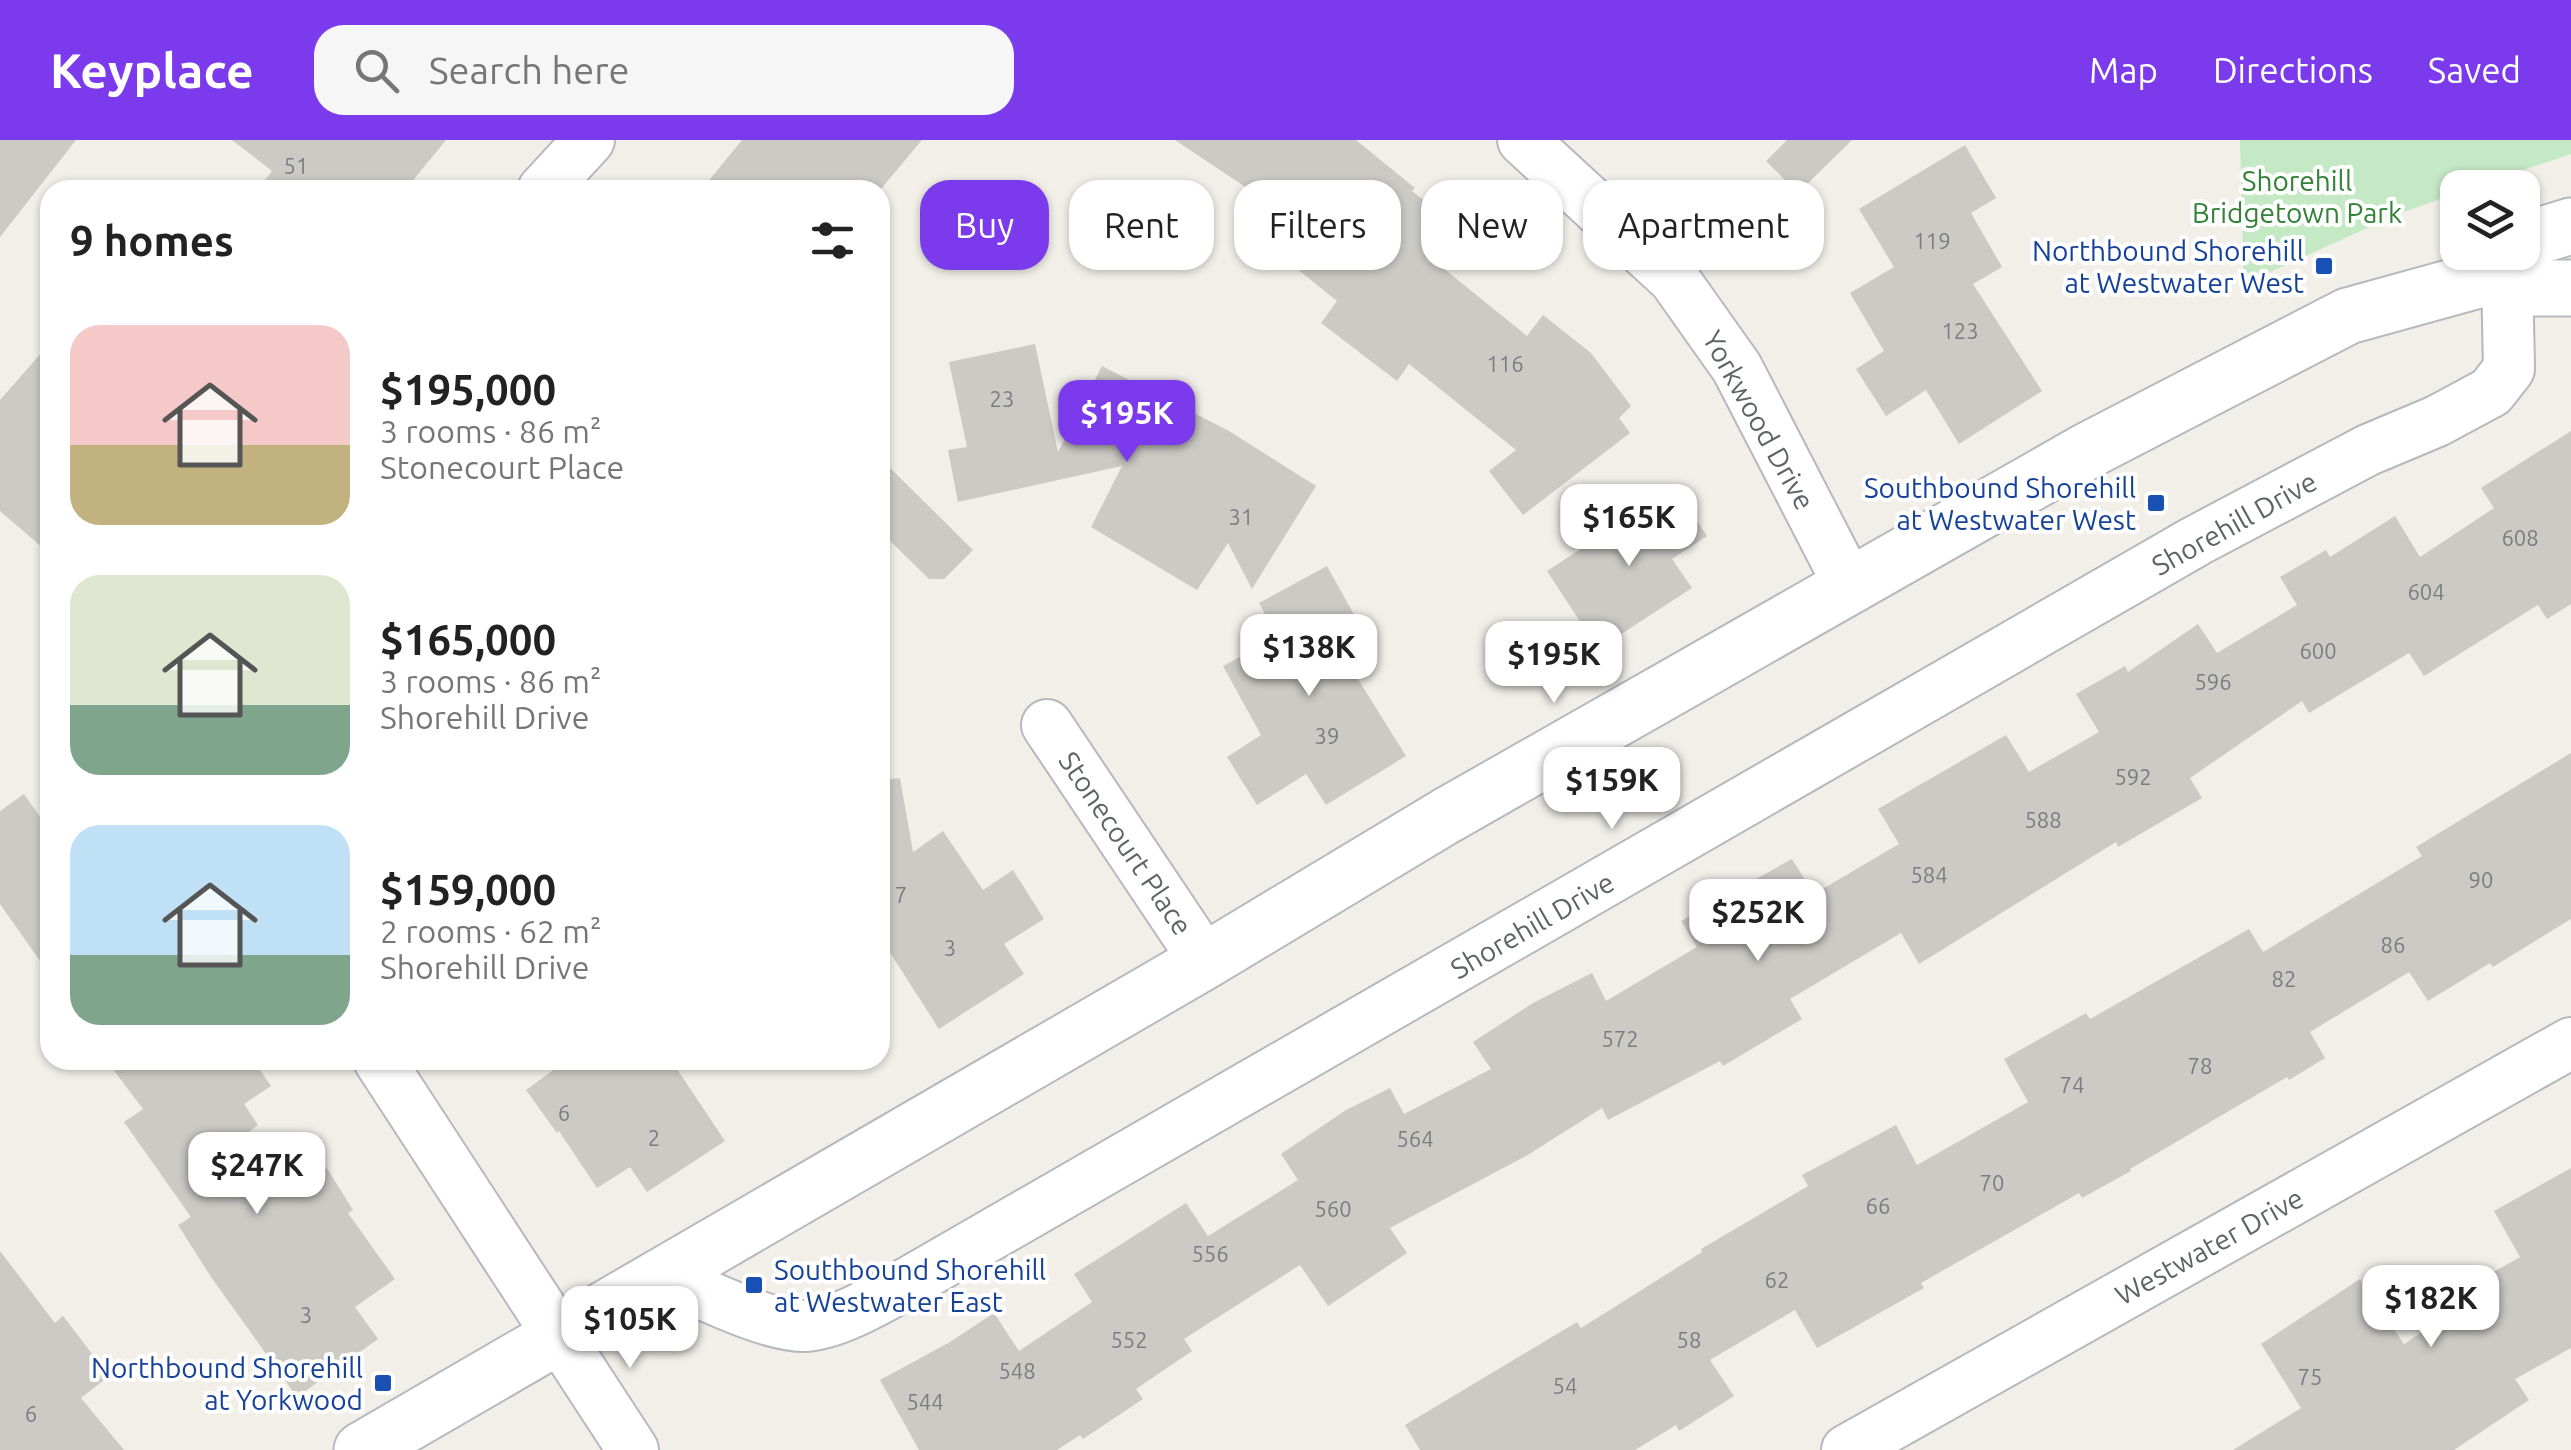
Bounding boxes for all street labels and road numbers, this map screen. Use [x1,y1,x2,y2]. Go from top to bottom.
street label: Yorkwood Drive [1697,325,1821,515]
street label: Shorehill Drive [2146,465,2322,581]
street label: Stonecourt Place [1053,746,1199,940]
street label: Shorehill Drive [1445,866,1619,984]
street label: Westwater Drive [2110,1182,2308,1310]

